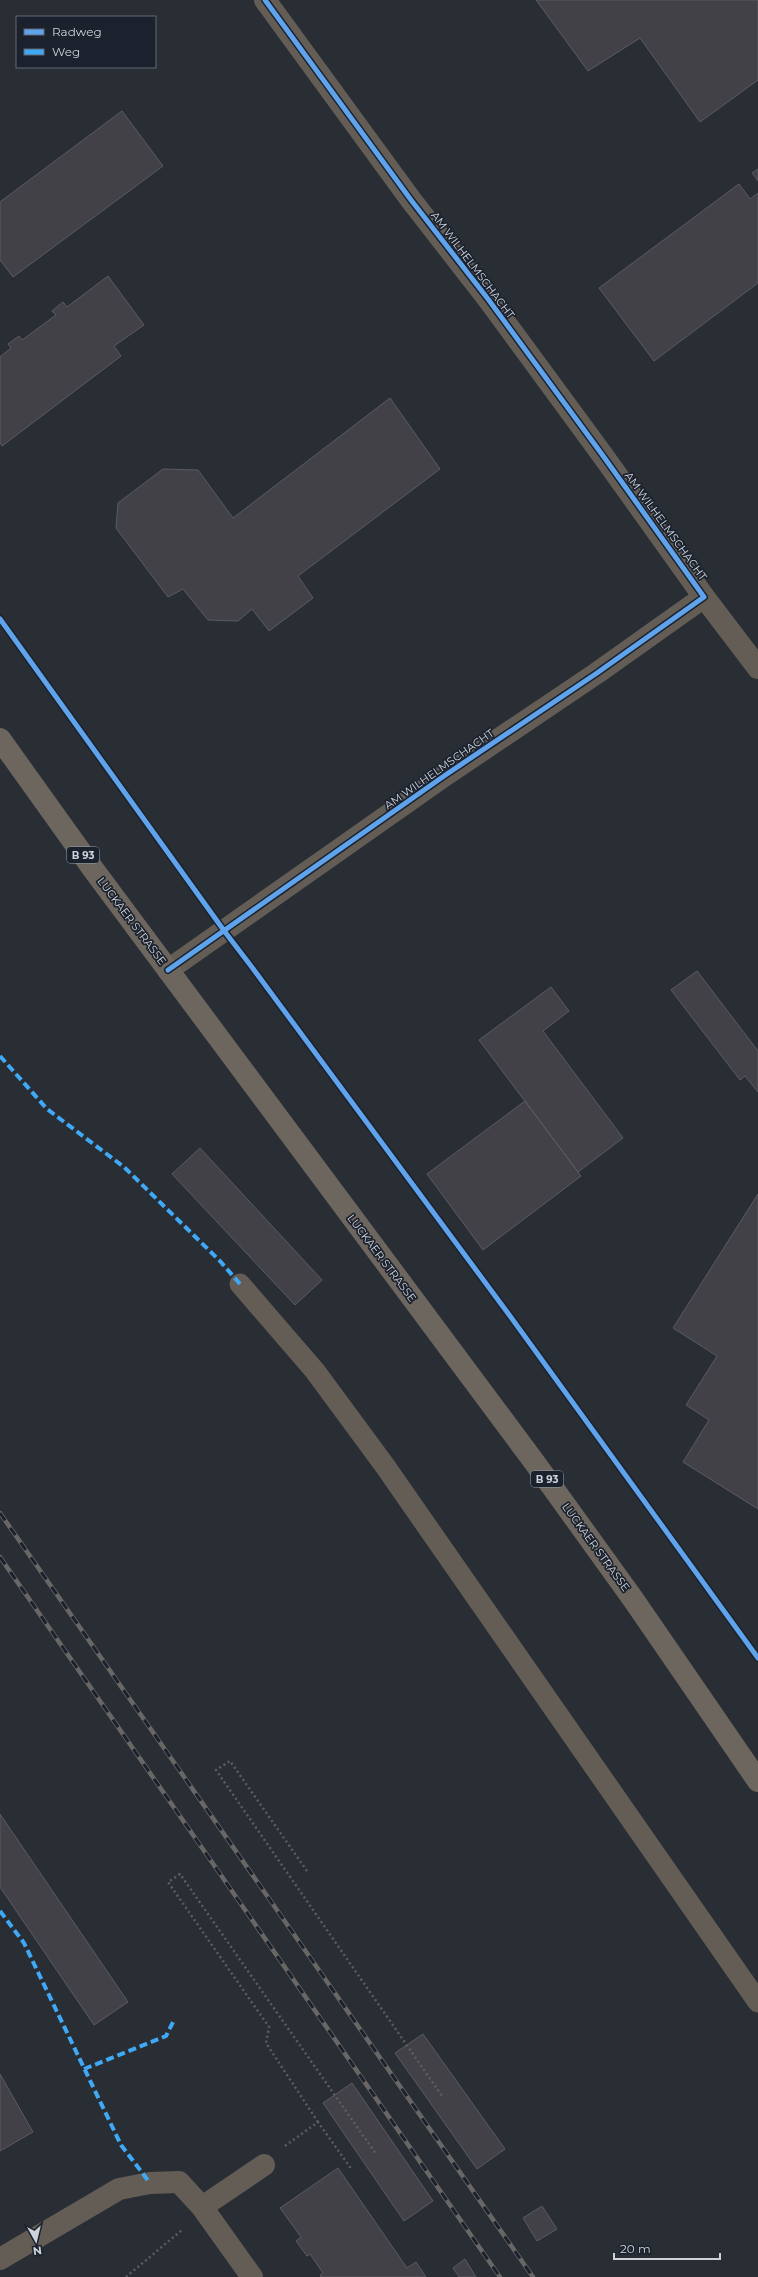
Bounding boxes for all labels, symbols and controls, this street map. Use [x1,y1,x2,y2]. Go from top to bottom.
legend [16,16,156,68]
text: Radweg [52,24,102,39]
text: Weg [52,44,80,59]
street label: AM WILHELMSCHACHT [428,209,518,322]
street label: AM WILHELMSCHACHT [622,469,710,584]
street label: AM WILHELMSCHACHT [381,725,497,812]
road number: B 93 [67,847,99,863]
street label: LUCKAER STRASSE [94,874,170,968]
street label: LUCKAER STRASSE [344,1211,420,1305]
road number: B 93 [531,1471,563,1487]
street label: LUCKAER STRASSE [559,1500,633,1594]
north arrow [16,2221,56,2261]
scale bar [614,2235,720,2261]
text: 20 m [620,2241,651,2256]
text: N [32,2243,43,2258]

